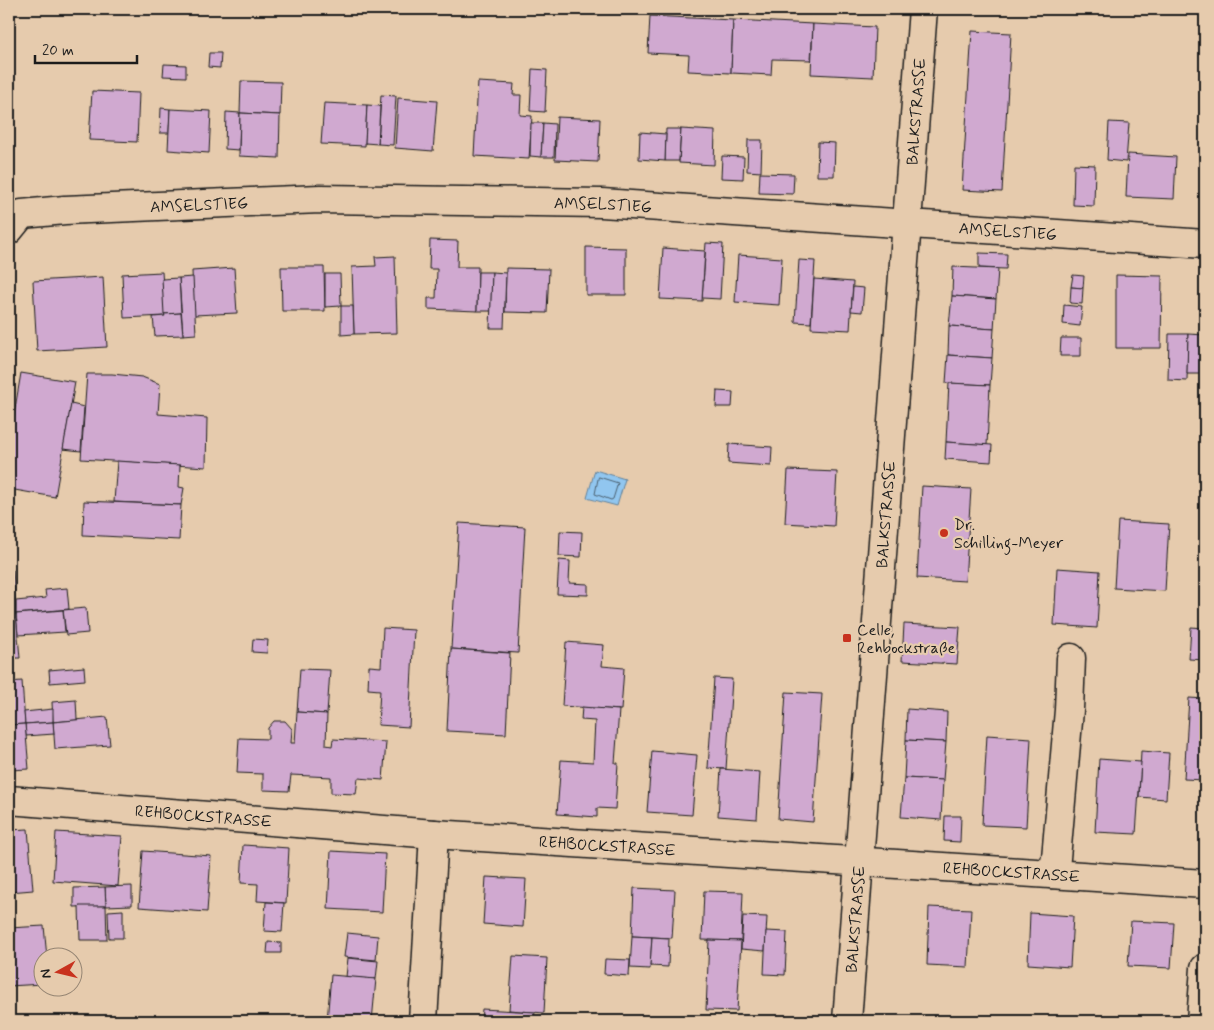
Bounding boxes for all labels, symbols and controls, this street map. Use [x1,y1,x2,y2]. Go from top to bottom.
scale bar [35,32,138,64]
text: 20 m [42,41,74,61]
street label: BALKSTRASSE [902,57,931,166]
street label: AMSELSTIEG [150,193,249,218]
street label: AMSELSTIEG [554,193,653,218]
street label: AMSELSTIEG [958,218,1058,246]
street label: BALKSTRASSE [872,460,901,569]
place label: Dr. Schilling-Meyer [954,515,1064,555]
marker: Dr. Schilling-Meyer [938,527,950,539]
place label: Celle, Rehbockstraße [857,620,956,659]
marker: Celle, Rehbockstraße [841,632,853,644]
street label: REHBOCKSTRASSE [134,801,273,833]
street label: REHBOCKSTRASSE [538,832,676,862]
street label: REHBOCKSTRASSE [942,858,1080,888]
street label: BALKSTRASSE [842,865,871,974]
north arrow [32,948,82,998]
text: N [37,968,56,980]

